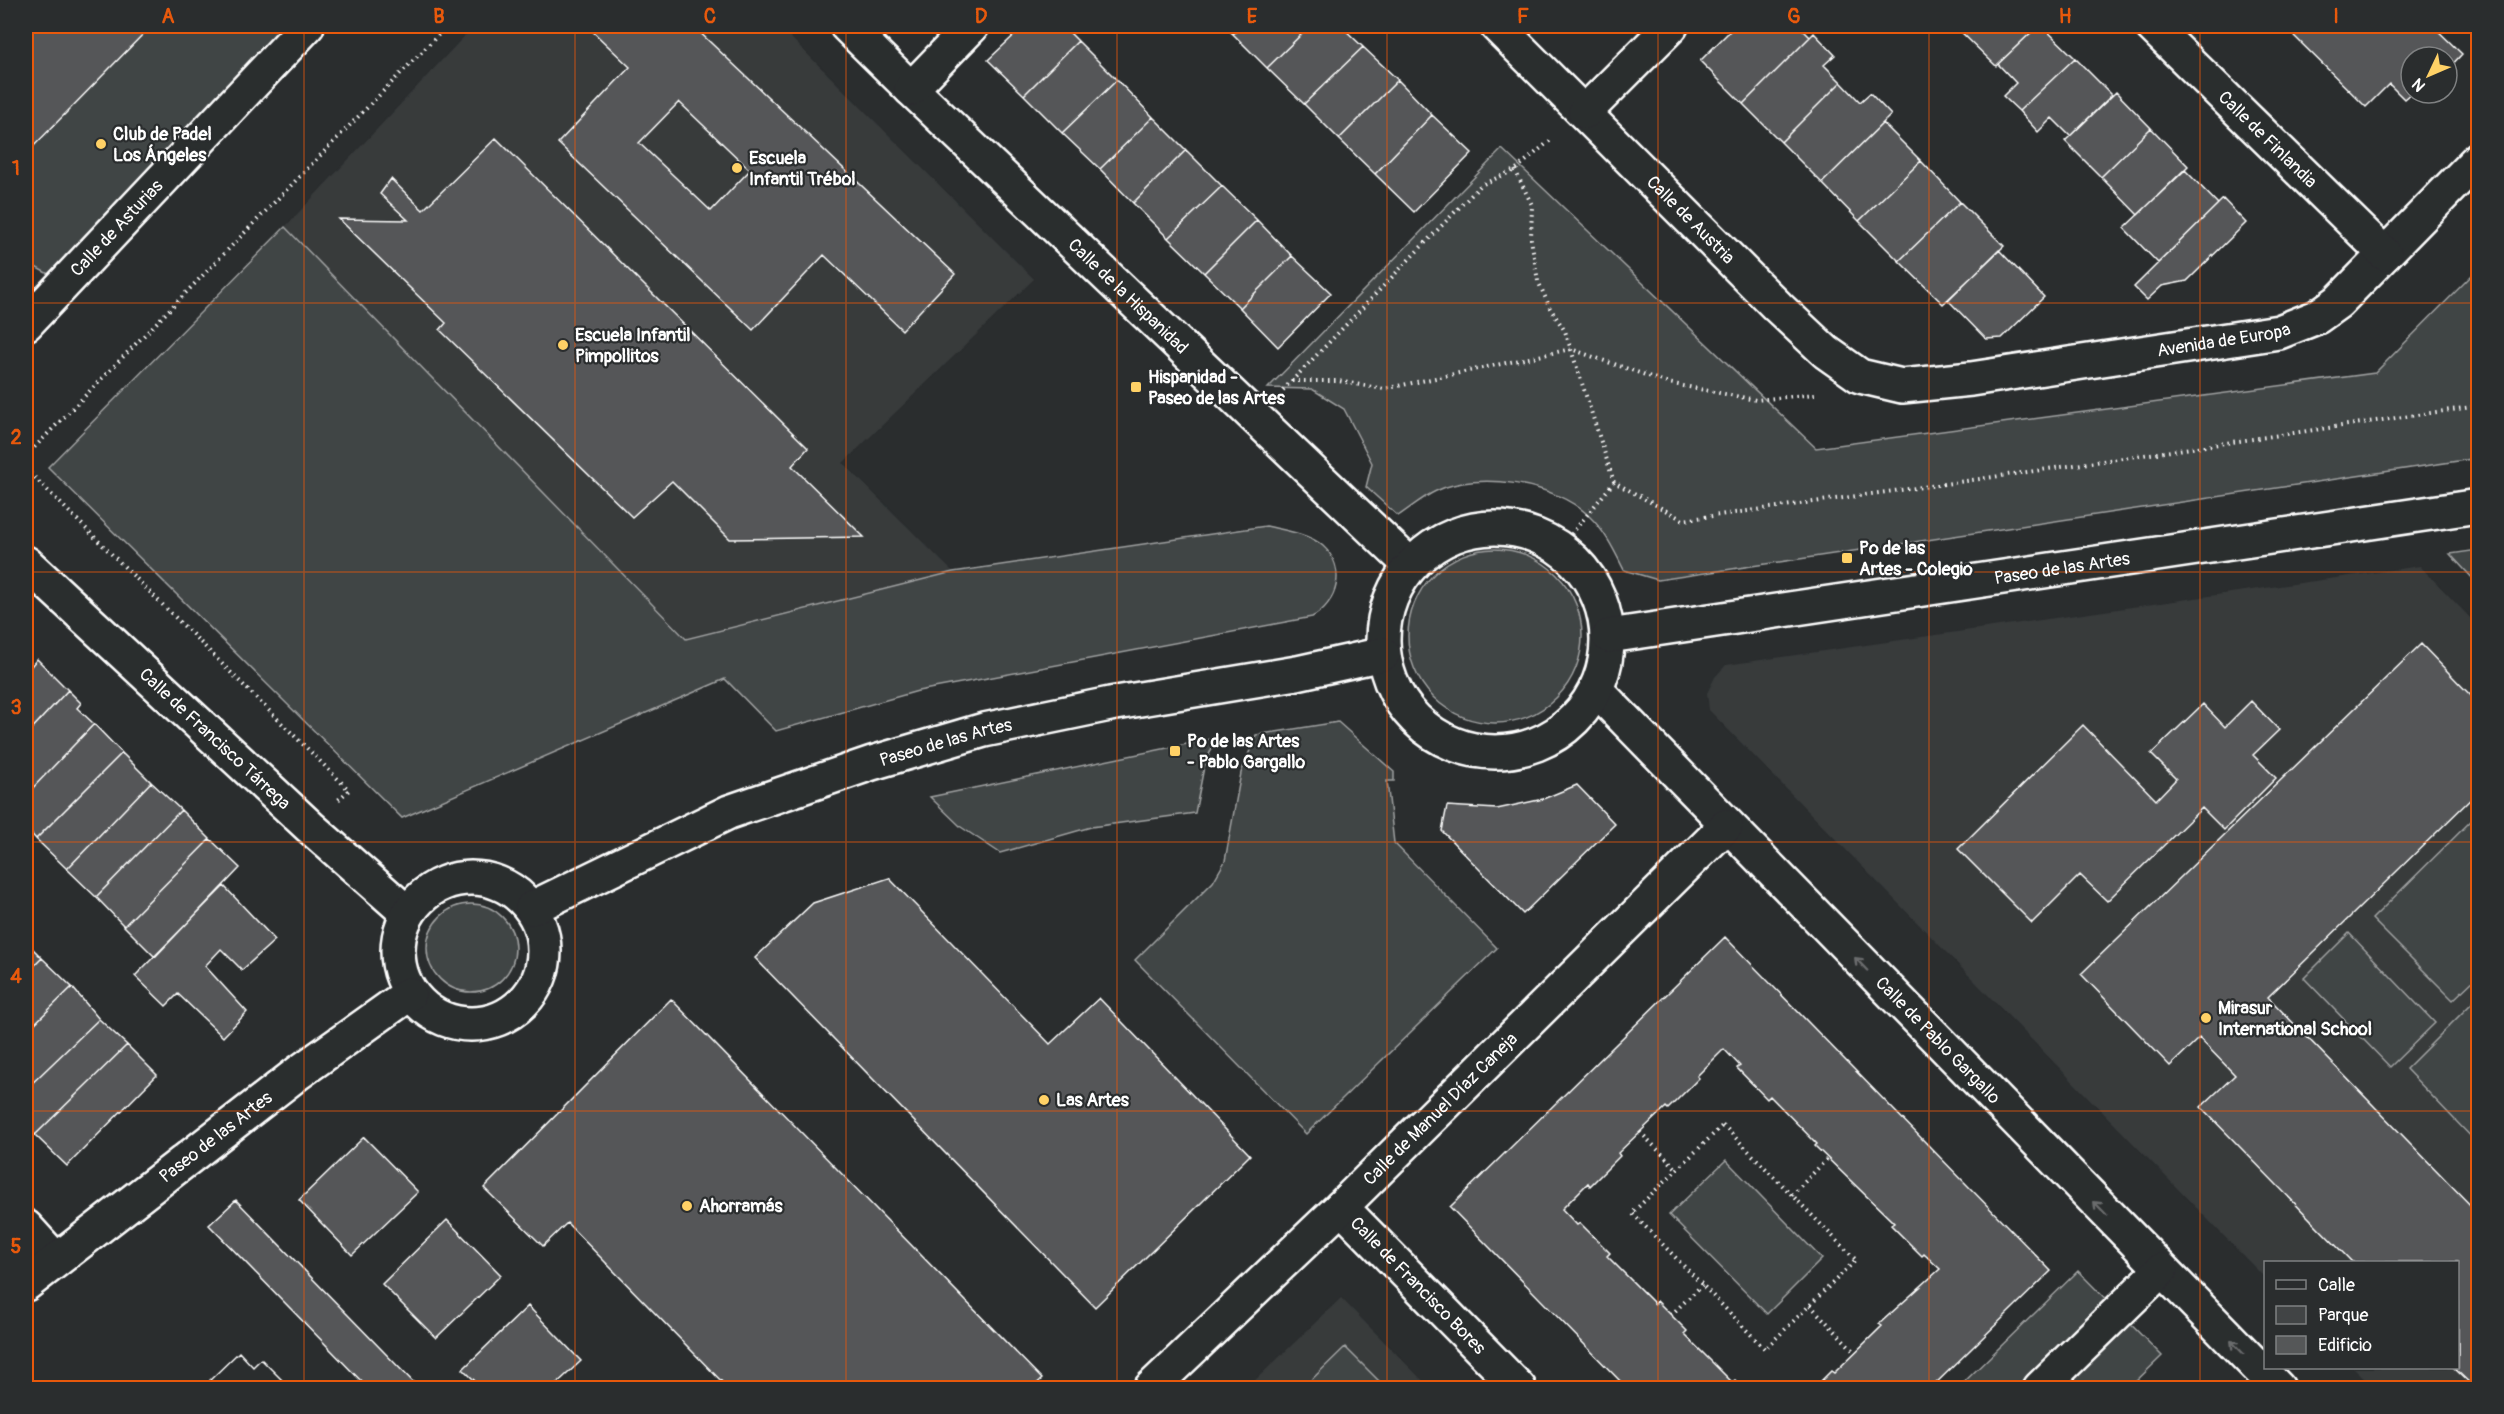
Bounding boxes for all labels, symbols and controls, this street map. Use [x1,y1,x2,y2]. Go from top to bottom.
text: A [162,4,175,29]
text: B [433,4,445,29]
text: C [704,4,716,29]
text: D [975,4,988,29]
text: E [1247,4,1258,29]
text: F [1517,4,1529,29]
text: G [1787,4,1801,29]
text: H [2059,4,2072,29]
text: I [2333,4,2339,29]
north arrow [2399,45,2459,105]
text: N [2408,74,2430,96]
street label: Calle de Finlandia [2213,86,2322,193]
place label: Club de Padel Los Ángeles [113,123,212,167]
marker: Club de Padel Los Ángeles [94,137,108,151]
place label: Escuela Infantil Trébol [749,147,856,191]
text: 1 [12,156,20,181]
marker: Escuela Infantil Trébol [730,161,744,175]
street label: Calle de Austria [1641,171,1740,269]
street label: Calle de Asturias [66,175,168,282]
street label: Calle de la Hispanidad [1063,234,1193,359]
street label: Avenida de Europa [2155,318,2294,362]
place label: Escuela Infantil Pimpollitos [575,324,690,368]
marker: Escuela Infantil Pimpollitos [556,338,570,352]
place label: Hispanidad - Paseo de las Artes [1148,366,1286,410]
marker: Hispanidad - Paseo de las Artes [1129,380,1143,394]
text: 2 [10,425,22,450]
place label: Pº de las Artes - Colegio [1859,537,1973,581]
street label: Paseo de las Artes [1993,547,2131,590]
marker: Pº de las Artes - Colegio [1840,551,1854,565]
street label: Calle de Francisco Tárrega [134,663,295,815]
text: 3 [10,695,22,720]
street label: Paseo de las Artes [877,714,1014,772]
place label: Pº de las Artes - Pablo Gargallo [1187,730,1306,774]
marker: Pº de las Artes - Pablo Gargallo [1168,744,1182,758]
one-way arrow [1853,956,1868,971]
text: 4 [10,964,22,989]
street label: Calle de Pablo Gargallo [1870,972,2005,1109]
place label: Mirasur International School [2218,997,2372,1041]
marker: Mirasur International School [2199,1011,2213,1025]
street label: Calle de Manuel Díaz Caneja [1358,1028,1523,1191]
street label: Paseo de las Artes [155,1086,277,1188]
place label: Las Artes [1056,1089,1130,1112]
marker: Las Artes [1037,1093,1051,1107]
place label: Ahorramás [699,1195,783,1218]
marker: Ahorramás [680,1199,694,1213]
one-way arrow [2093,1200,2108,1215]
street label: Calle de Francisco Bores [1345,1212,1490,1359]
text: 5 [11,1234,22,1259]
legend [2264,1261,2459,1369]
text: Calle [2318,1274,2355,1297]
text: Parque [2318,1304,2368,1327]
text: Edificio [2318,1334,2372,1357]
one-way arrow [2229,1339,2244,1354]

